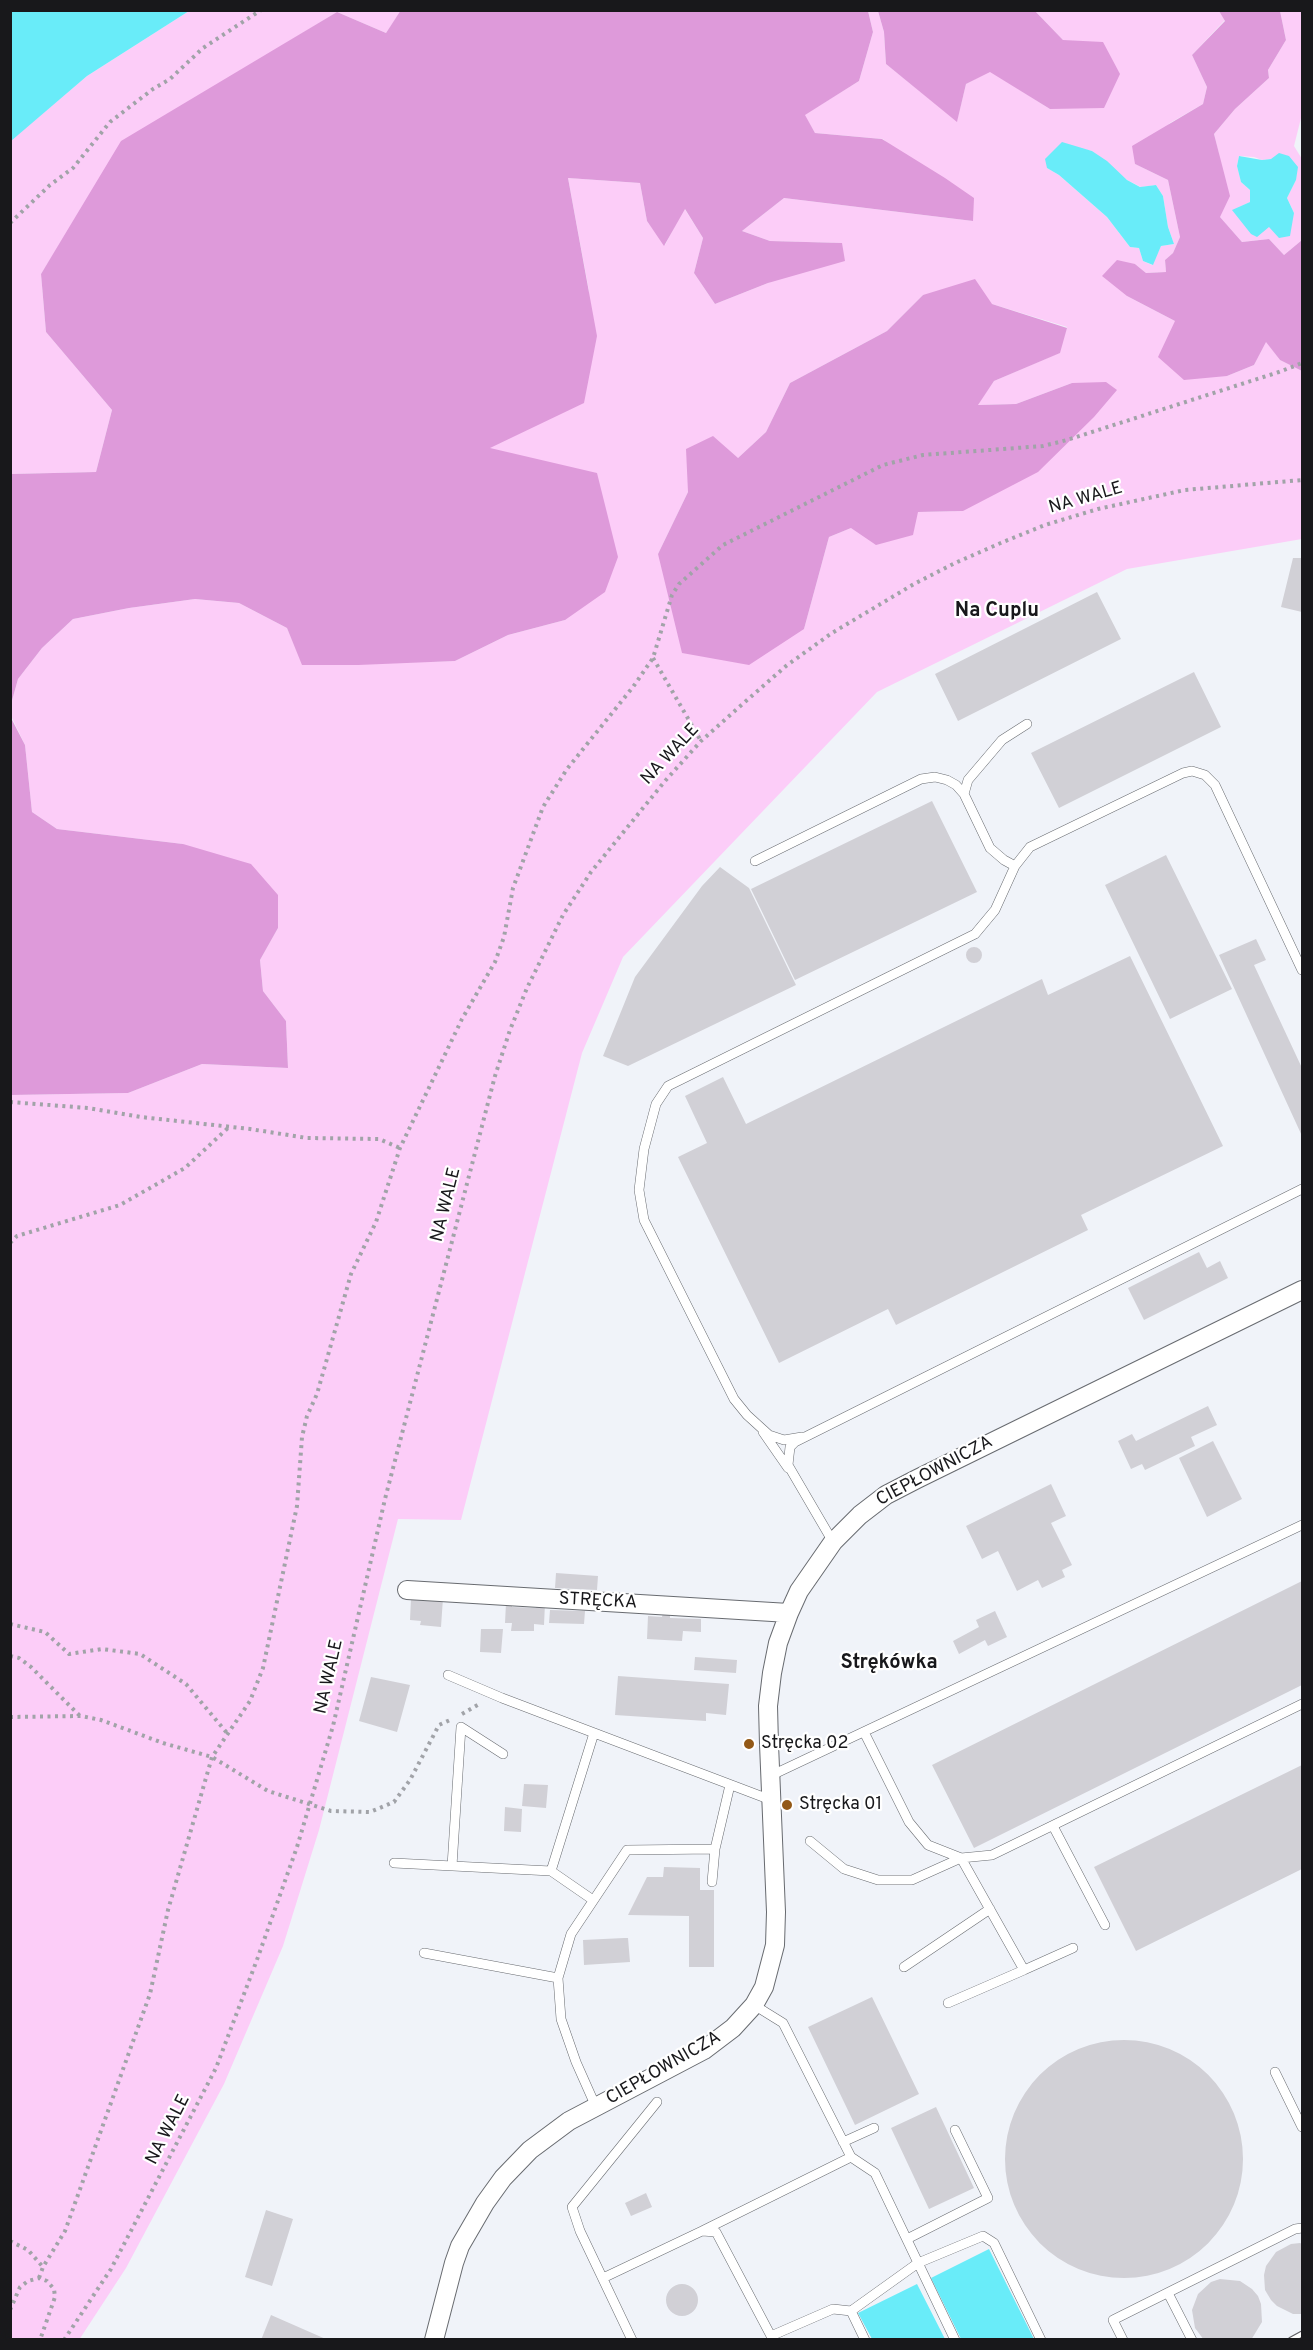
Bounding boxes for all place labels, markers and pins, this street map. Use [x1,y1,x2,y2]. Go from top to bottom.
place label: Stręcka 02 [761,1733,849,1755]
marker: Stręcka 02 [742,1737,756,1751]
place label: Stręcka 01 [799,1794,882,1816]
marker: Stręcka 01 [780,1798,794,1812]

